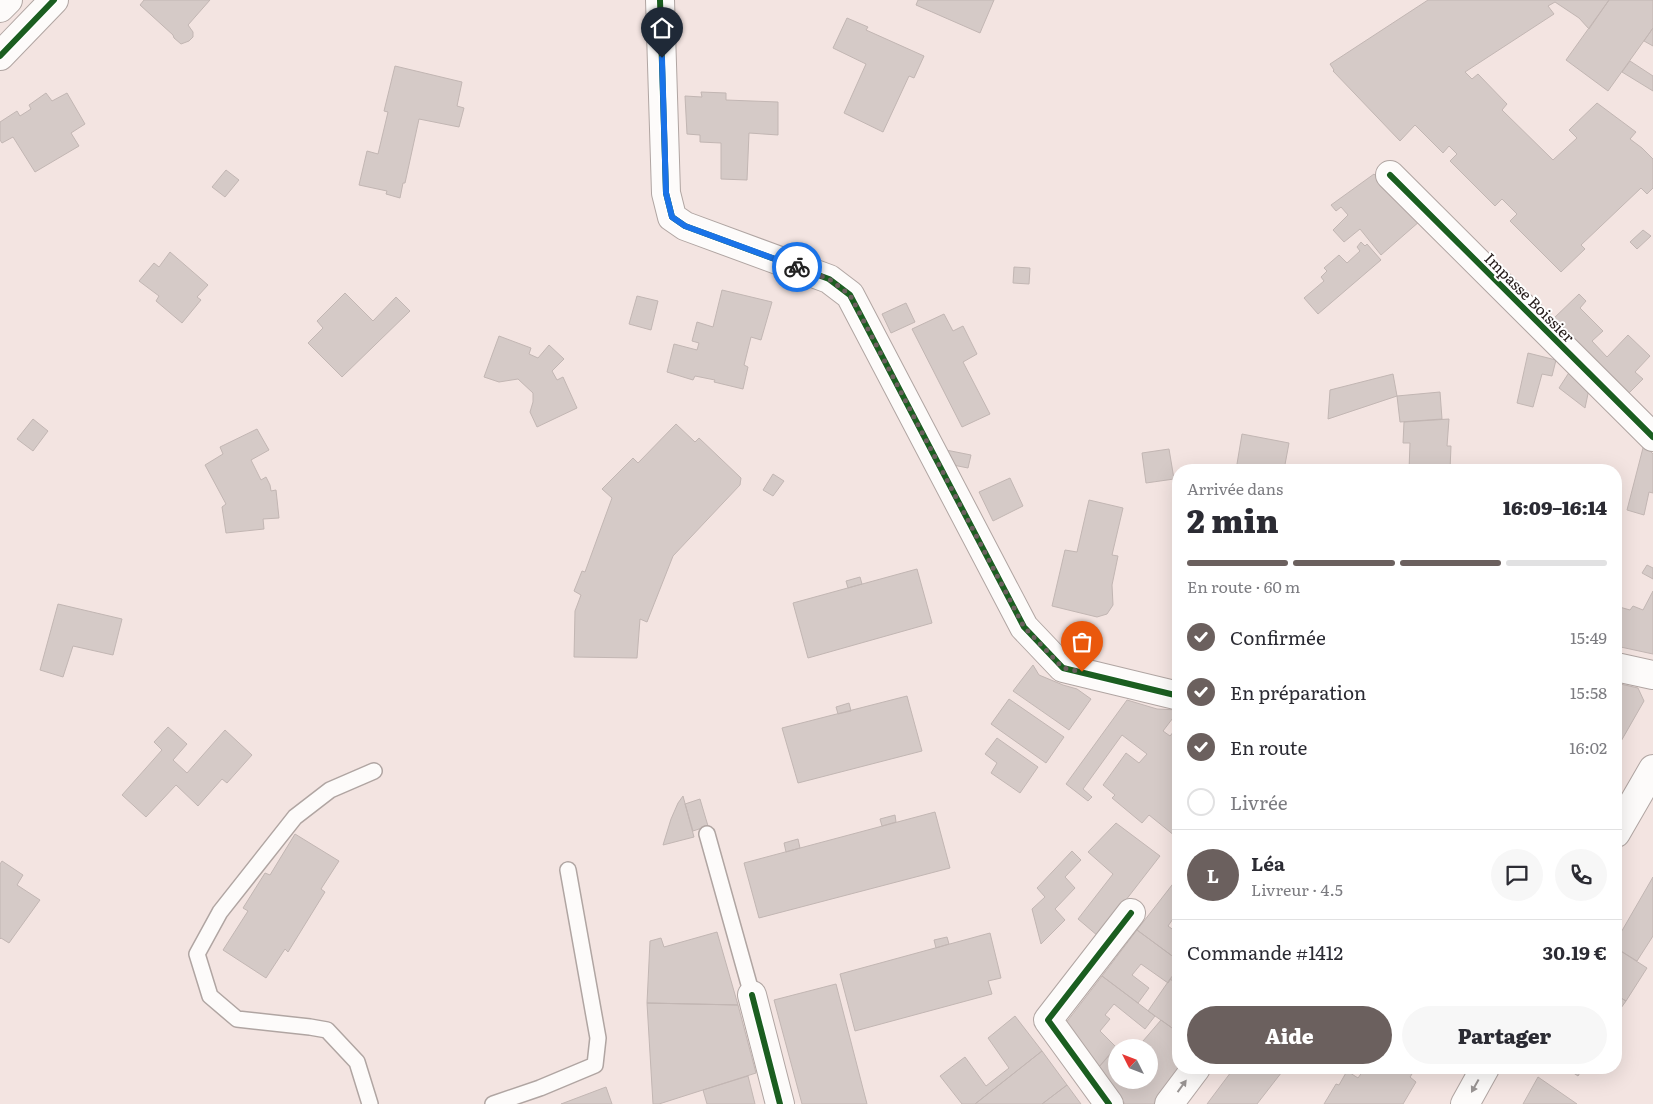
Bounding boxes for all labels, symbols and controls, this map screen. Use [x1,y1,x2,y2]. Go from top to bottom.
pin [641,7,683,58]
icon: home [648,14,676,42]
courier [772,242,822,292]
street label: Impasse Boissier [1480,247,1580,347]
icon: bike [783,253,811,281]
text: Arrivée dans [1187,476,1283,500]
text: 16:09–16:14 [1503,493,1607,521]
text: 2 min [1187,495,1279,543]
text: En route · 60 m [1187,574,1300,598]
pin [1061,621,1103,672]
icon: check [1187,623,1215,651]
text: Confirmée [1230,623,1326,651]
text: 15:49 [1570,625,1607,649]
icon: bag [1068,628,1096,656]
icon: check [1187,678,1215,706]
text: En préparation [1230,678,1366,706]
text: 15:58 [1570,680,1607,704]
icon: check [1187,733,1215,761]
text: En route [1230,733,1307,761]
text: 16:02 [1569,735,1607,759]
text: Livrée [1230,788,1288,816]
text: Léa [1251,849,1285,877]
button: chat [1491,849,1543,901]
button: phone [1555,849,1607,901]
text: L [1207,861,1219,889]
text: Livreur · 4.5 [1251,877,1343,901]
text: Commande #1412 [1187,938,1343,966]
text: 30.19 € [1543,938,1607,966]
button: Aide [1187,1006,1392,1064]
button: Partager [1402,1006,1607,1064]
north arrow [1108,1039,1158,1089]
map controls [1108,1039,1158,1089]
one-way arrow [1471,1078,1479,1093]
one-way arrow [1177,1080,1188,1093]

